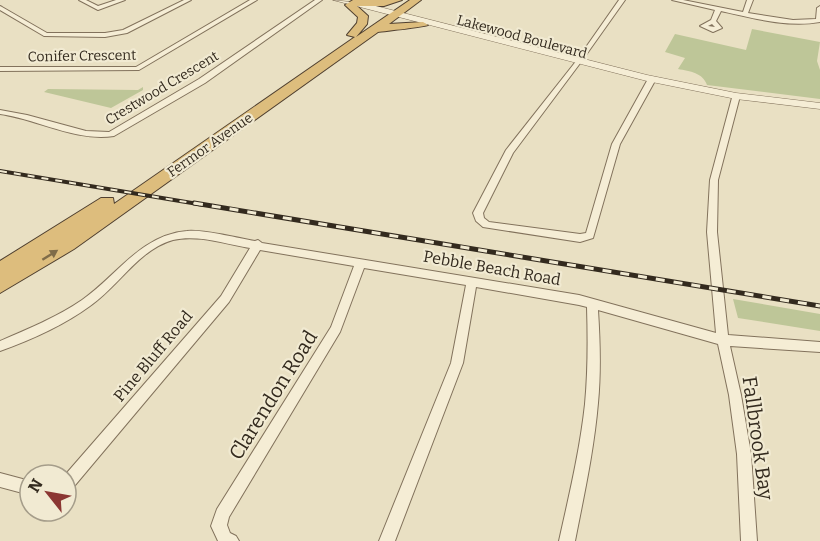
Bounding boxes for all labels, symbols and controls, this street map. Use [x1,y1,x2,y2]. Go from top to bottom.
street label: Lakewood Boulevard [455,11,589,63]
street label: Conifer Crescent [28,47,136,65]
street label: Crestwood Crescent [102,47,222,129]
street label: Fermor Avenue [164,109,256,181]
street label: Pebble Beach Road [422,247,563,290]
one-way arrow [42,250,58,261]
street label: Pine Bluff Road [110,306,197,405]
street label: Clarendon Road [224,326,322,464]
street label: Fallbrook Bay [737,375,779,502]
north arrow [18,463,78,523]
text: N [24,475,47,496]

